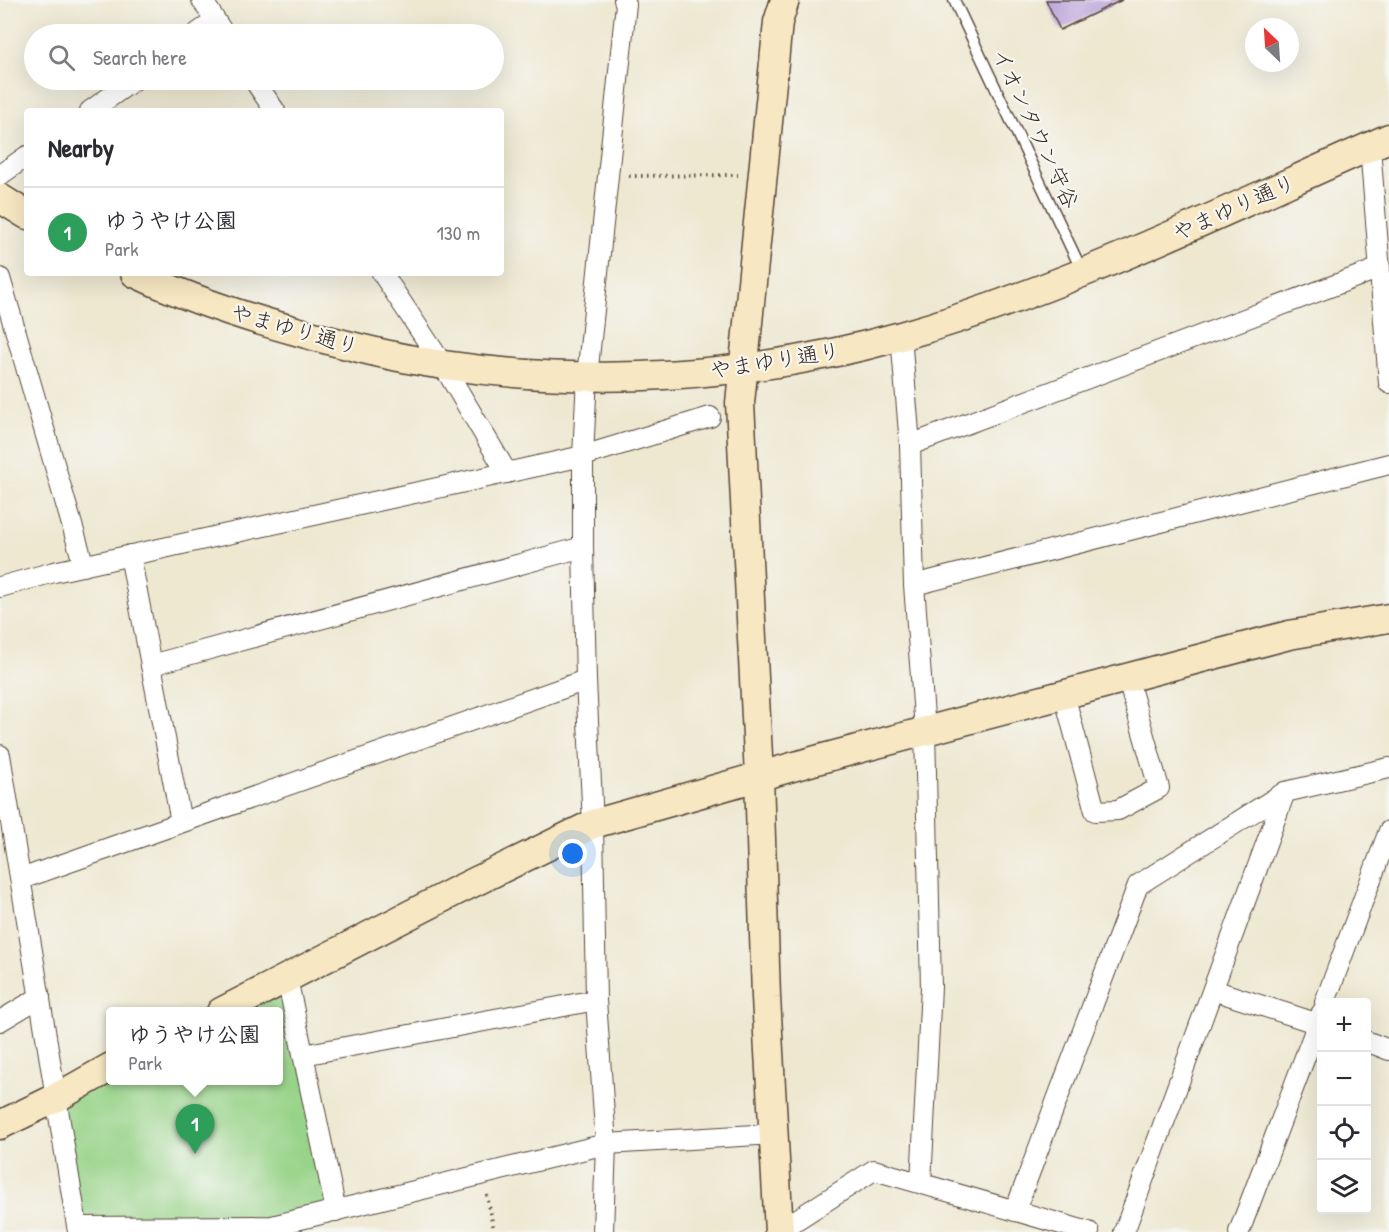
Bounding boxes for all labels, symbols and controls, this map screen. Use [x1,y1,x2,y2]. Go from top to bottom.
north arrow [1245,18,1299,72]
search box [24,24,504,90]
icon: search [45,41,78,74]
text: Search here [93,42,187,72]
street label: イオンタウン守谷 [986,43,1086,213]
text: Nearby [48,130,114,165]
street label: やまゆり通り [1168,166,1300,248]
text: ゆうやけ公園 [105,205,237,235]
text: 1 [64,219,71,246]
text: 130 m [437,219,480,246]
text: Park [105,235,138,262]
street label: やまゆり通り [227,296,363,362]
street label: やまゆり通り [707,335,843,385]
your location [558,839,587,868]
map controls [1317,998,1371,1214]
button: + [1317,998,1371,1052]
popup [106,1007,283,1085]
text: ゆうやけ公園 [128,1019,261,1049]
text: Park [128,1049,162,1076]
button: − [1317,1052,1371,1106]
pin: 1 [176,1104,214,1154]
button: locate [1317,1106,1371,1160]
button: layers [1317,1160,1371,1214]

